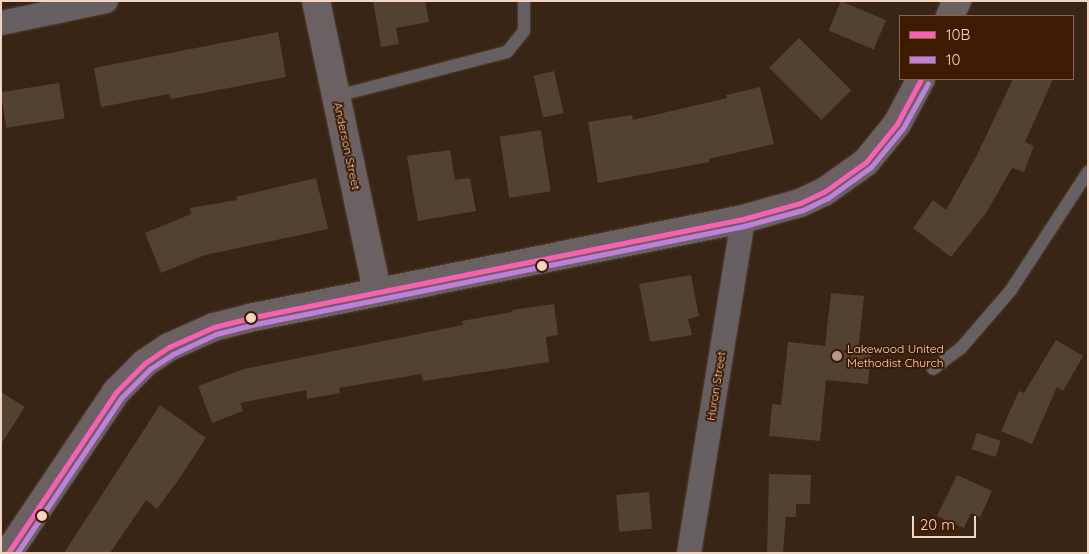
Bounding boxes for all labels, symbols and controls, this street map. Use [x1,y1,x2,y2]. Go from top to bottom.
legend [899,15,1074,80]
text: 10B [946,25,970,44]
text: 10 [946,50,960,69]
street label: Anderson Street [331,101,363,191]
unlabelled marker [537,261,547,271]
unlabelled marker [246,313,256,323]
place label: Lakewood United Methodist Church [847,342,944,370]
street label: Huron Street [703,350,729,422]
marker: Lakewood United Methodist Church [831,350,843,362]
scale bar [914,506,978,538]
unlabelled marker [37,511,47,521]
text: 20 m [920,515,955,534]

